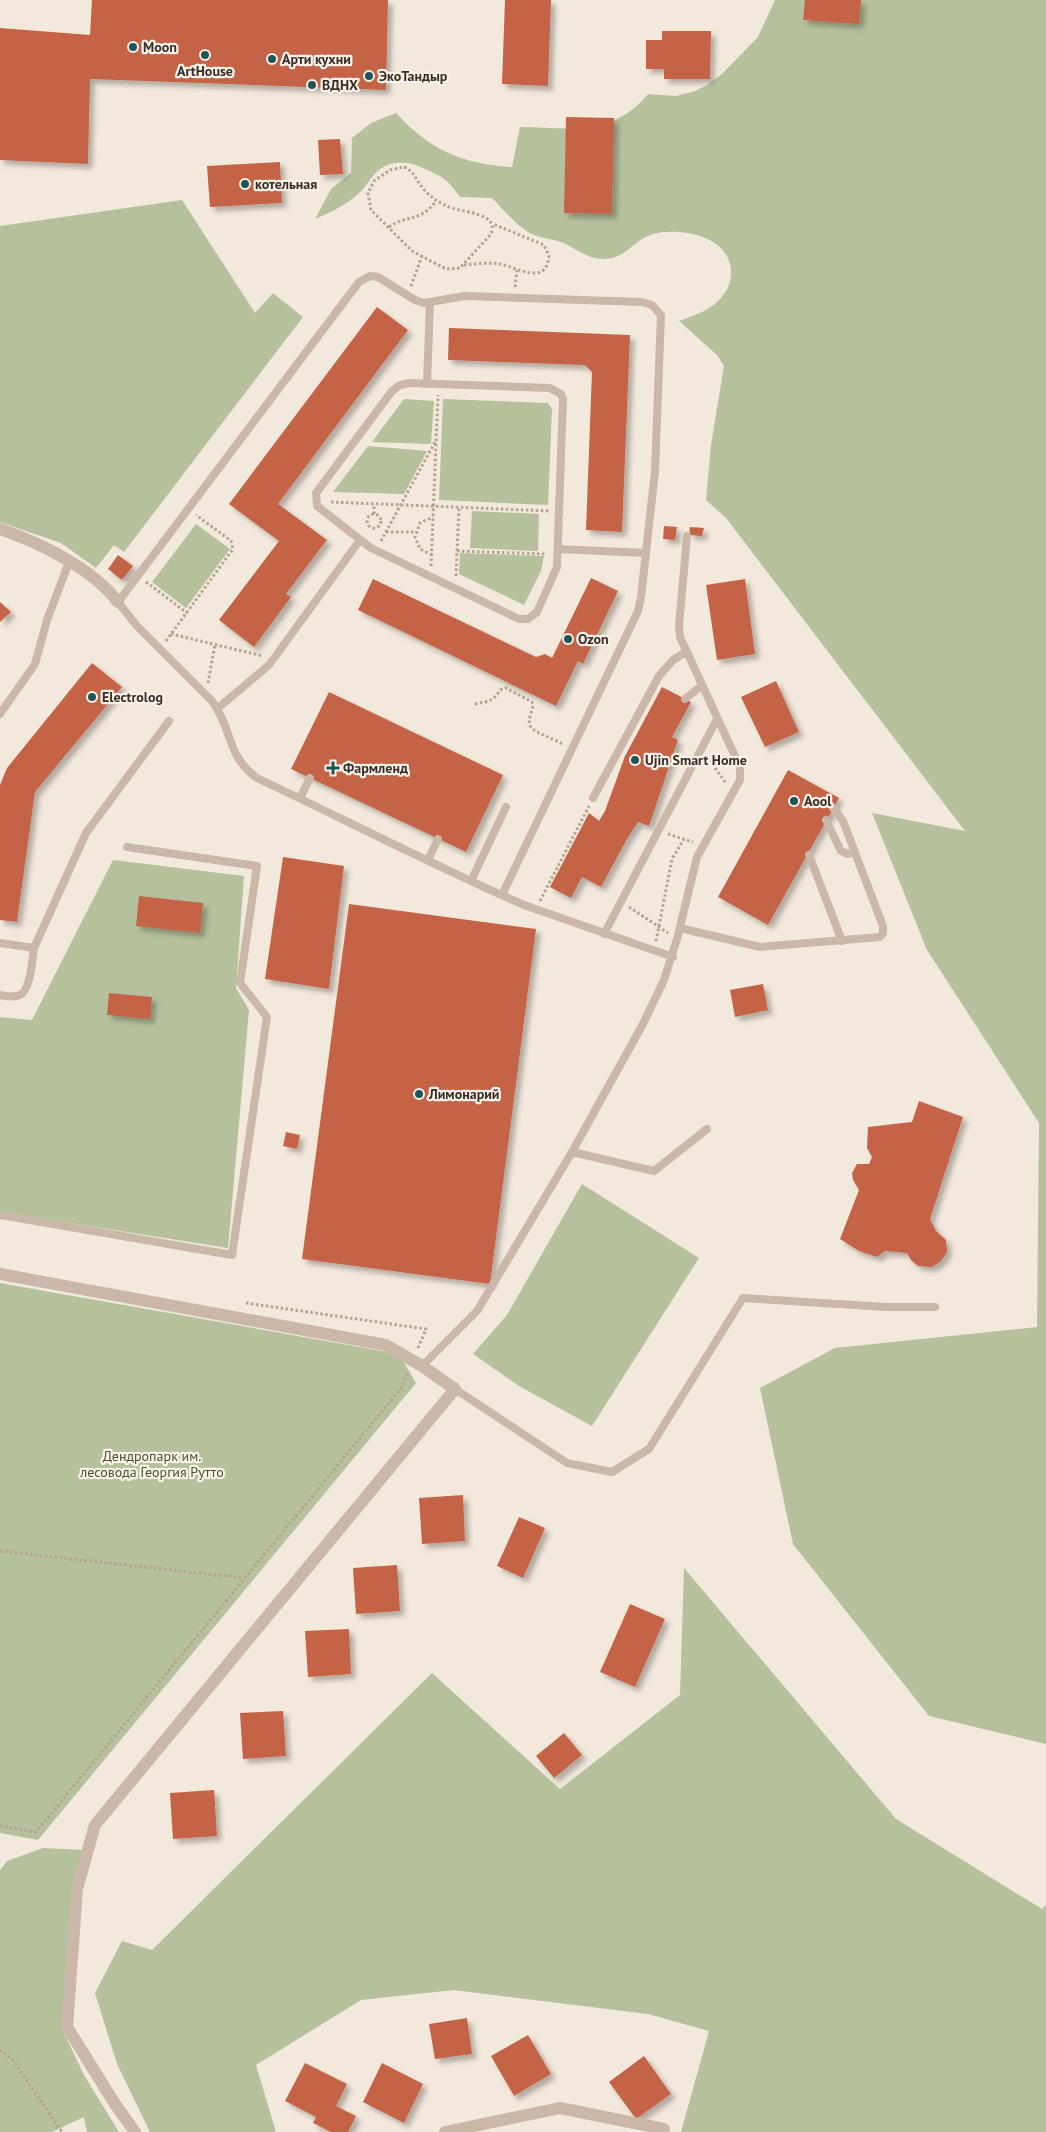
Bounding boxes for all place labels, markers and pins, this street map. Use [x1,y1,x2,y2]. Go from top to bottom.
place label: Moon [143,38,177,56]
marker: Moon [127,41,139,53]
marker: ArtHouse [199,49,211,61]
place label: Арти кухни [282,50,351,68]
marker: Арти кухни [266,53,278,65]
place label: ArtHouse [177,62,233,80]
place label: ЭкоТандыр [379,67,448,85]
marker: ЭкоТандыр [363,70,375,82]
place label: ВДНХ [322,76,358,94]
marker: ВДНХ [306,79,318,91]
place label: котельная [255,175,317,193]
marker: котельная [239,178,251,190]
place label: Ozon [578,630,609,648]
marker: Ozon [562,633,574,645]
place label: Electrolog [102,688,163,706]
marker: Electrolog [86,691,98,703]
place label: Ujin Smart Home [645,751,747,769]
marker: Ujin Smart Home [629,754,641,766]
place label: Фармленд [343,759,408,777]
marker: Фармленд [327,762,339,774]
place label: Aool [804,792,832,810]
marker: Aool [788,795,800,807]
place label: Лимонарий [428,1085,499,1103]
marker: Лимонарий [413,1088,425,1100]

